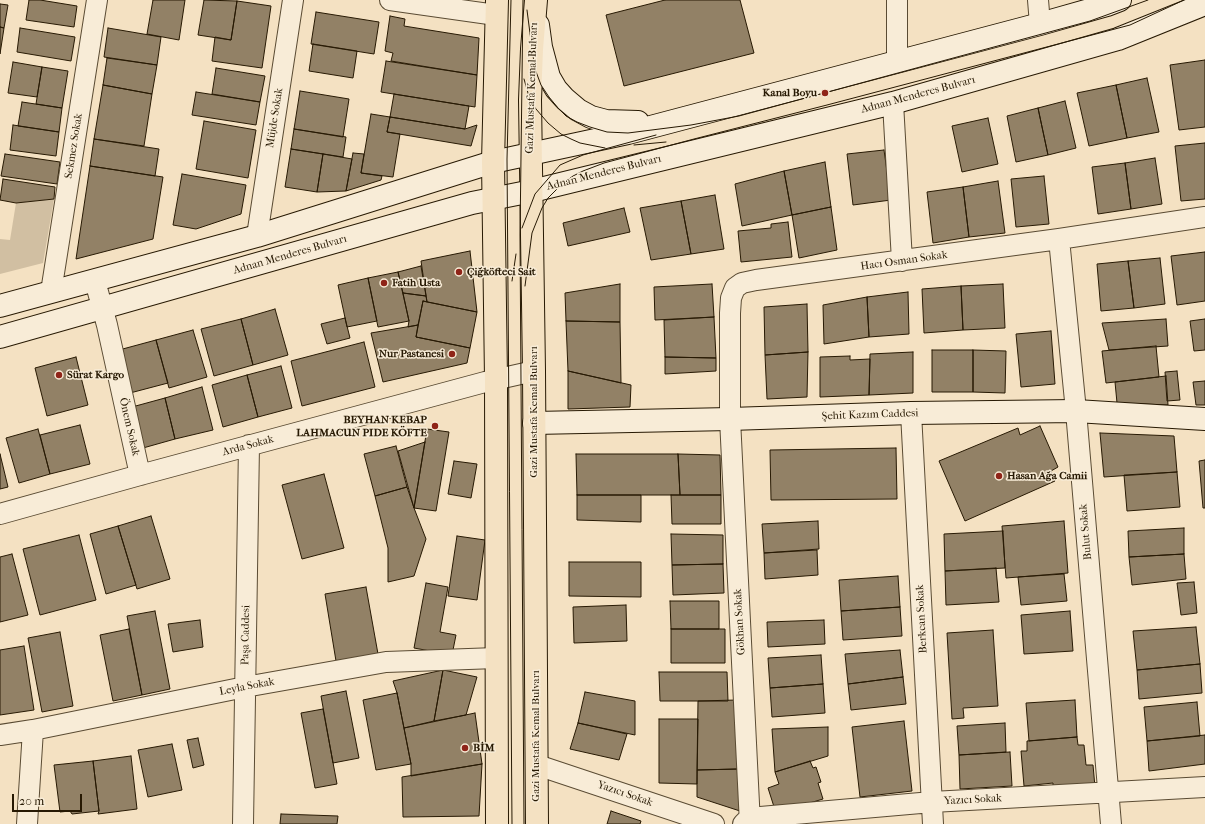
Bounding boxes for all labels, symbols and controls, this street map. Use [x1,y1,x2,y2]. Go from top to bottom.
street label: Gazi Mustafa Kemal Bulvarı [523,22,541,154]
street label: Adnan Menderes Bulvarı [859,73,977,117]
place label: Kanal Boyu [762,86,817,100]
street label: Müjde Sokak [264,87,286,149]
marker: Kanal Boyu [820,88,830,98]
street label: Sekmez Sokak [62,112,86,180]
street label: Adnan Menderes Bulvarı [545,152,663,194]
street label: Adnan Menderes Bulvarı [232,232,348,278]
street label: Hacı Osman Sokak [860,248,948,274]
place label: Çiğköfteci Sait [467,265,536,279]
marker: Çiğköfteci Sait [454,267,464,277]
place label: Fatih Usta [392,276,440,290]
marker: Fatih Usta [379,278,389,288]
street label: Gazi Mustafa Kemal Bulvarı [527,346,541,478]
place label: Nur Pastanesi [379,347,444,361]
marker: Nur Pastanesi [447,349,457,359]
place label: Sürat Kargo [67,368,124,382]
marker: Sürat Kargo [54,370,64,380]
street label: Önem Sokak [116,396,142,458]
street label: Şehit Kazım Caddesi [821,407,919,423]
place label: BEYHAN KEBAP LAHMACUN PIDE KÖFTE [296,413,427,439]
marker: BEYHAN KEBAP LAHMACUN PIDE KÖFTE [430,421,440,431]
street label: Arda Sokak [221,433,275,459]
place label: Hasan Ağa Camii [1007,469,1087,483]
marker: Hasan Ağa Camii [994,471,1004,481]
street label: Bulut Sokak [1077,503,1095,561]
street label: Berkcan Sokak [914,584,930,654]
street label: Gökhan Sokak [732,588,748,656]
street label: Paşa Caddesi [239,605,253,665]
street label: Gazi Mustafa Kemal Bulvarı [529,670,543,802]
street label: Leyla Sokak [218,675,276,699]
place label: BİM [473,741,495,755]
marker: BİM [460,743,470,753]
street label: Yazıcı Sokak [596,778,654,810]
scale bar [14,786,84,812]
street label: Yazıcı Sokak [944,792,1002,808]
text: 20 m [19,794,44,808]

